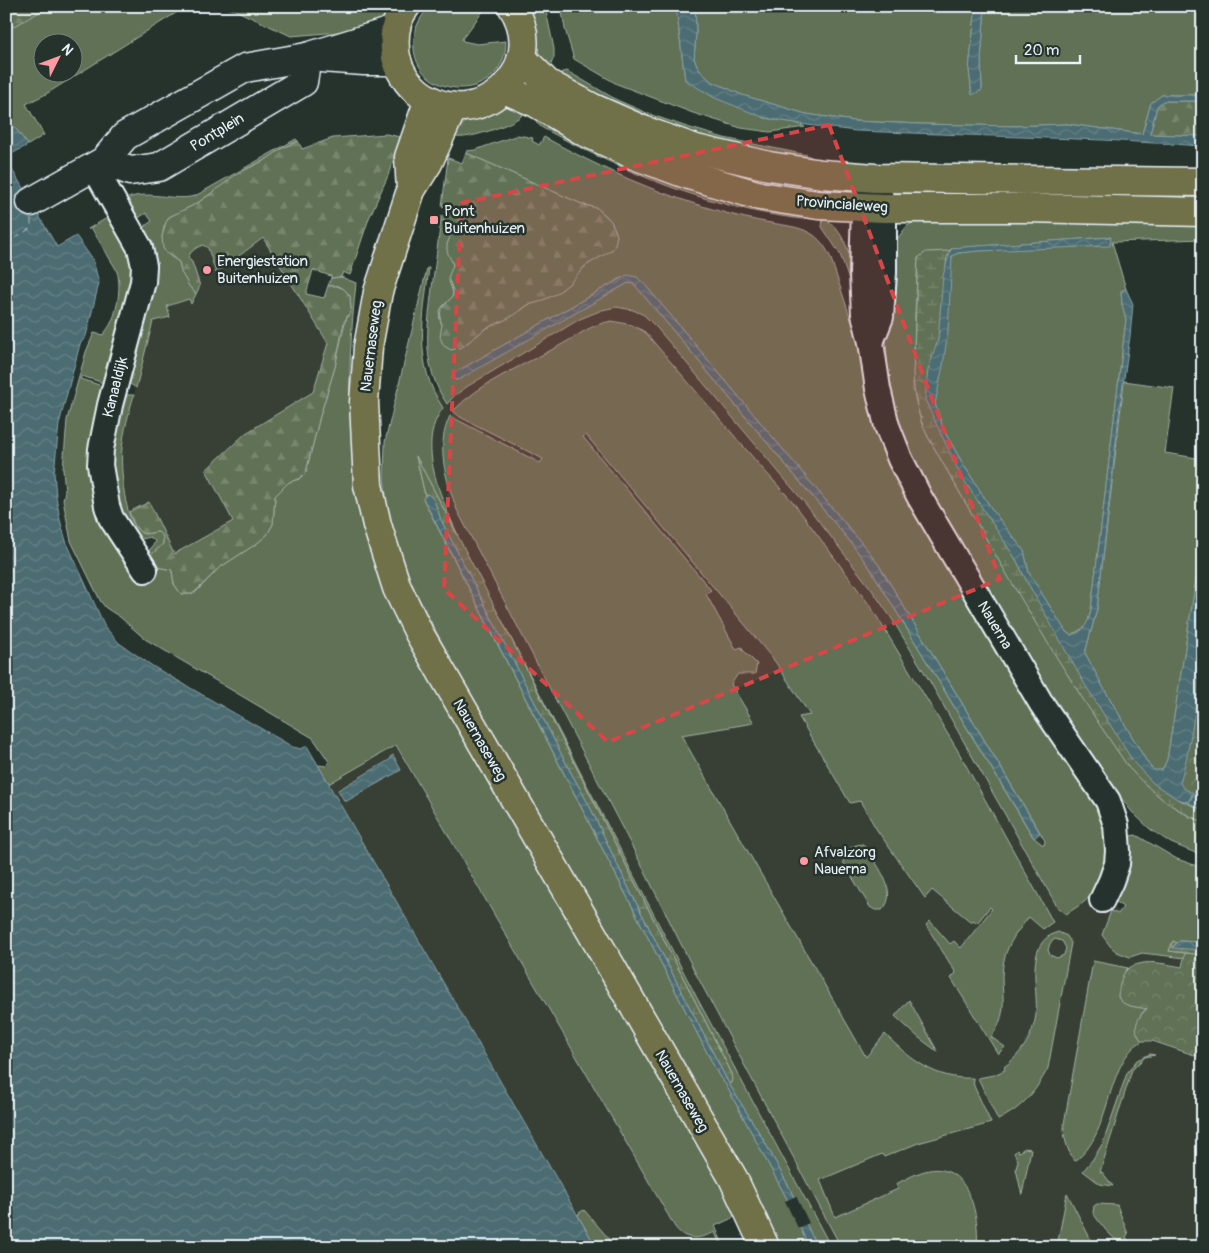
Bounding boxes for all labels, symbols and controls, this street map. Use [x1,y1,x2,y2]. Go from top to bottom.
north arrow [32,32,82,82]
scale bar [1016,32,1080,64]
text: N [58,40,77,59]
text: 20 m [1024,41,1059,60]
street label: Pontplein [187,109,248,156]
street label: Provincialeweg [795,192,889,217]
place label: Pont Buitenhuizen [444,202,525,238]
marker: Pont Buitenhuizen [428,214,440,226]
place label: Energiestation Buitenhuizen [217,252,308,288]
marker: Energiestation Buitenhuizen [201,264,213,276]
street label: Nauernaseweg [356,299,387,393]
street label: Kanaaldijk [99,354,132,419]
street label: Nauerna [973,598,1016,653]
street label: Nauernaseweg [448,696,511,785]
place label: Afvalzorg Nauerna [814,843,876,879]
marker: Afvalzorg Nauerna [798,855,810,867]
street label: Nauernaseweg [650,1047,713,1136]

